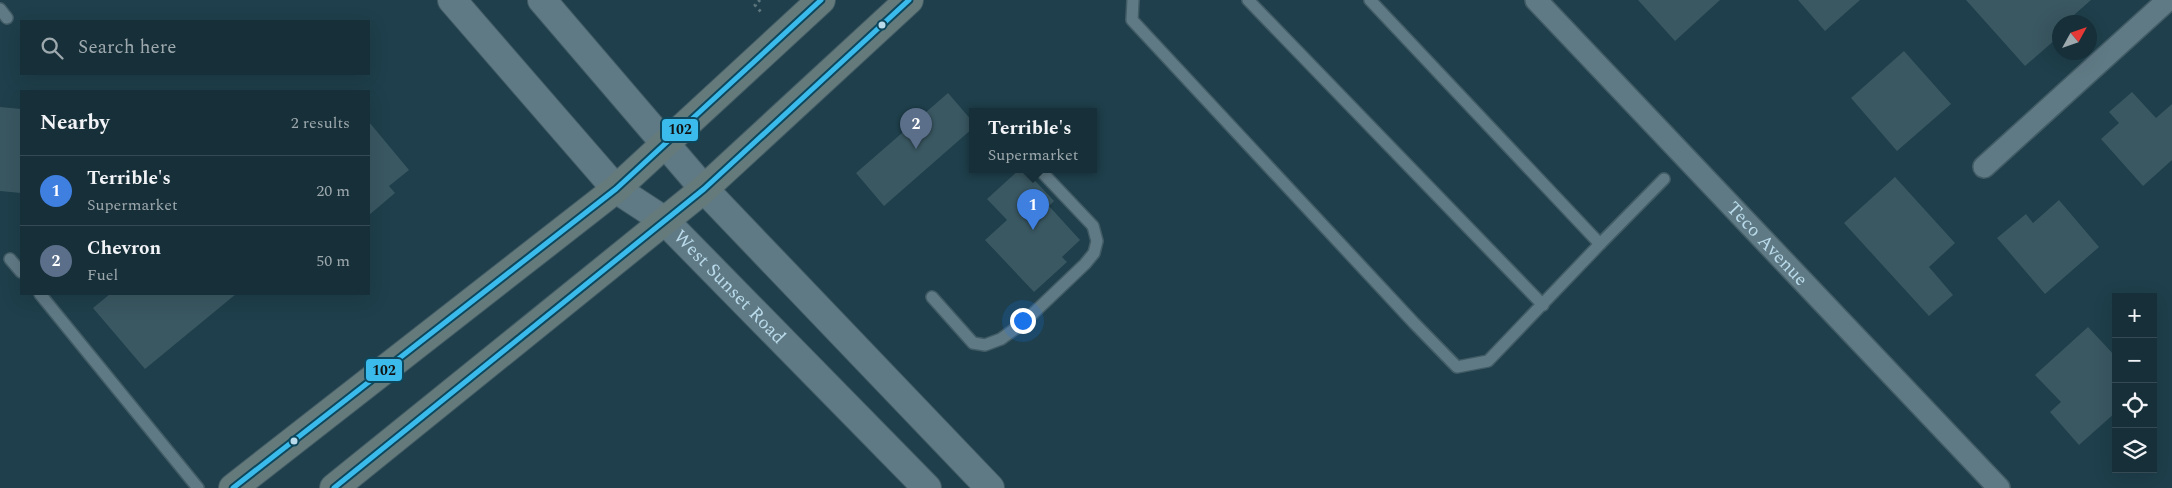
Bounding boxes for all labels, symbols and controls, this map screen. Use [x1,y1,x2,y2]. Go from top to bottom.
north arrow [2052,15,2097,60]
search box [20,20,370,75]
unlabelled marker [877,20,887,30]
text: Search here [78,33,177,62]
icon: search [38,34,66,62]
text: Nearby [40,107,110,139]
pin: 2 [900,108,932,149]
popup [969,108,1097,173]
text: 2 results [291,111,350,135]
text: Terrible's [988,114,1072,143]
line badge: 102 [661,118,699,142]
text: 102 [668,119,692,140]
text: Supermarket [988,143,1078,167]
text: Terrible's [87,164,171,193]
text: 1 [52,179,60,203]
text: 20 m [316,179,350,203]
pin: 1 [1017,189,1049,230]
text: Supermarket [87,193,178,217]
street label: Teco Avenue [1720,195,1815,293]
street label: West Sunset Road [667,223,793,351]
text: Chevron [87,234,161,263]
text: 2 [52,249,60,273]
text: 50 m [316,249,350,273]
text: Fuel [87,263,118,287]
map controls [2112,293,2157,473]
button: + [2112,293,2157,338]
your location [1010,308,1036,334]
button: − [2112,338,2157,383]
line badge: 102 [365,358,403,382]
text: 102 [372,360,396,381]
button: locate [2112,383,2157,428]
button: layers [2112,428,2157,473]
unlabelled marker [289,436,299,446]

